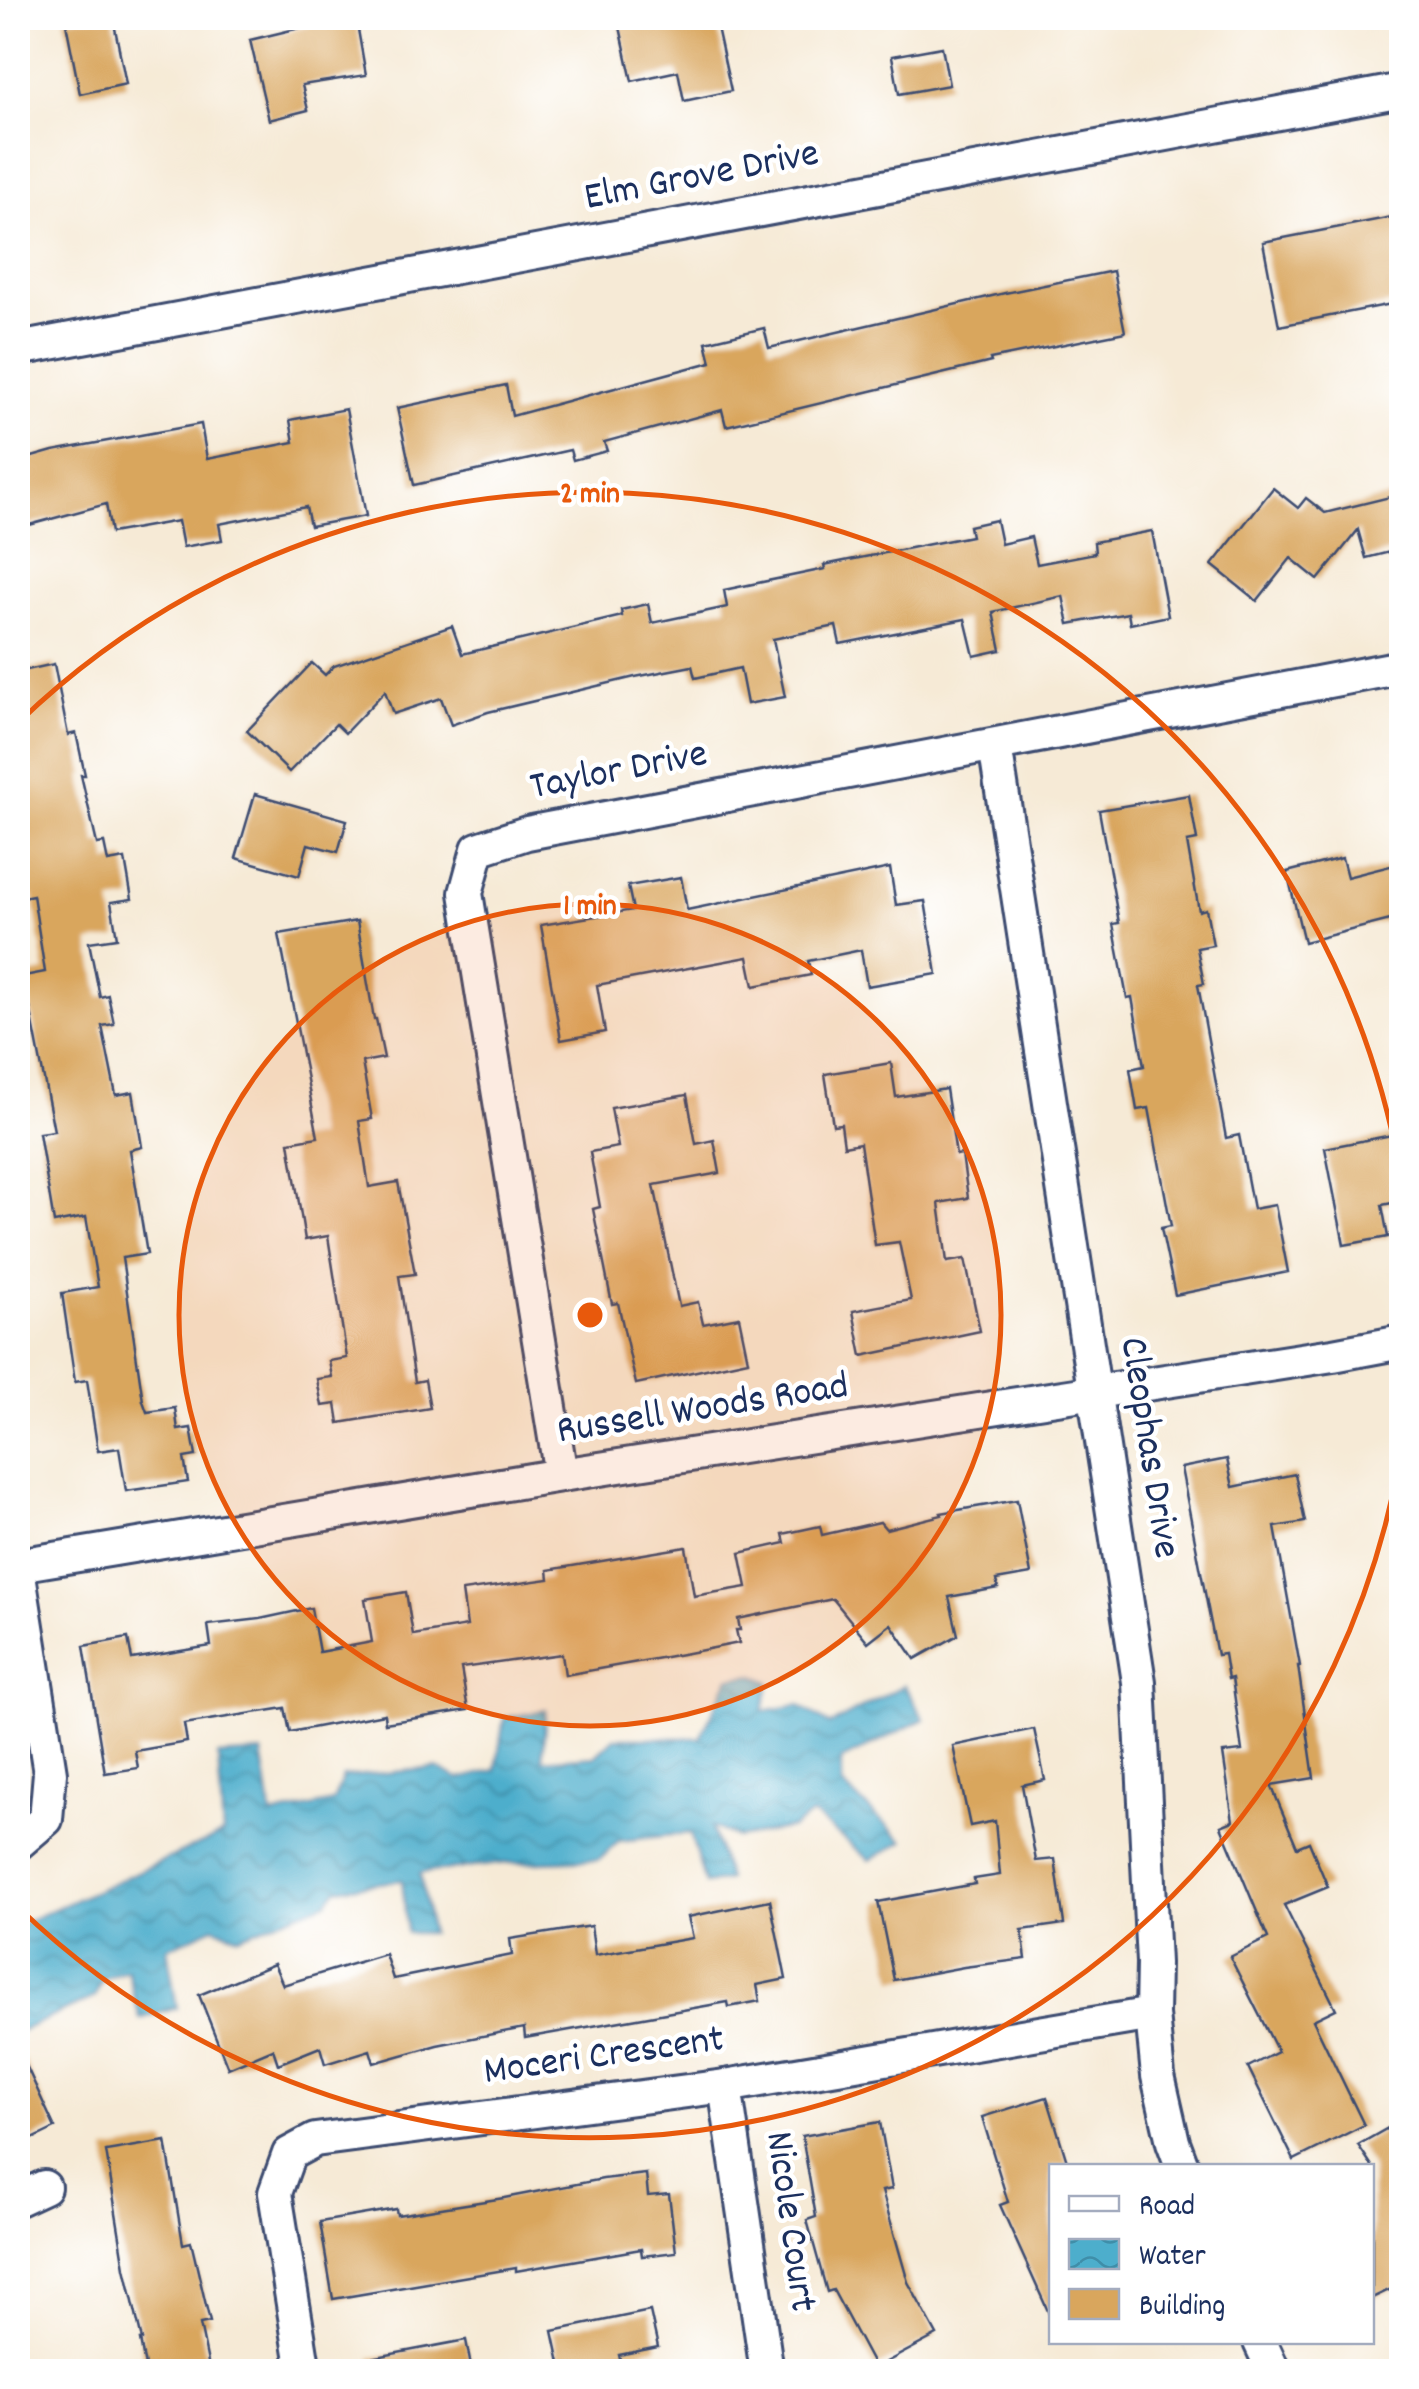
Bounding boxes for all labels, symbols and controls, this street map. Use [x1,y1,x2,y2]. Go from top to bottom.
street label: Elm Grove Drive [580,127,824,229]
text: 2 min [560,475,620,518]
street label: Taylor Drive [526,728,712,818]
text: 1 min [563,887,617,930]
centre of rings [572,1297,608,1333]
street label: Cleophas Drive [1101,1333,1193,1563]
street label: Russell Woods Road [553,1360,853,1462]
street label: Moceri Crescent [480,2013,728,2103]
street label: Nicole Court [747,2128,829,2316]
legend [1049,2164,1374,2344]
text: Road [1139,2187,1195,2230]
text: Water [1139,2237,1206,2280]
text: Building [1139,2287,1225,2330]

